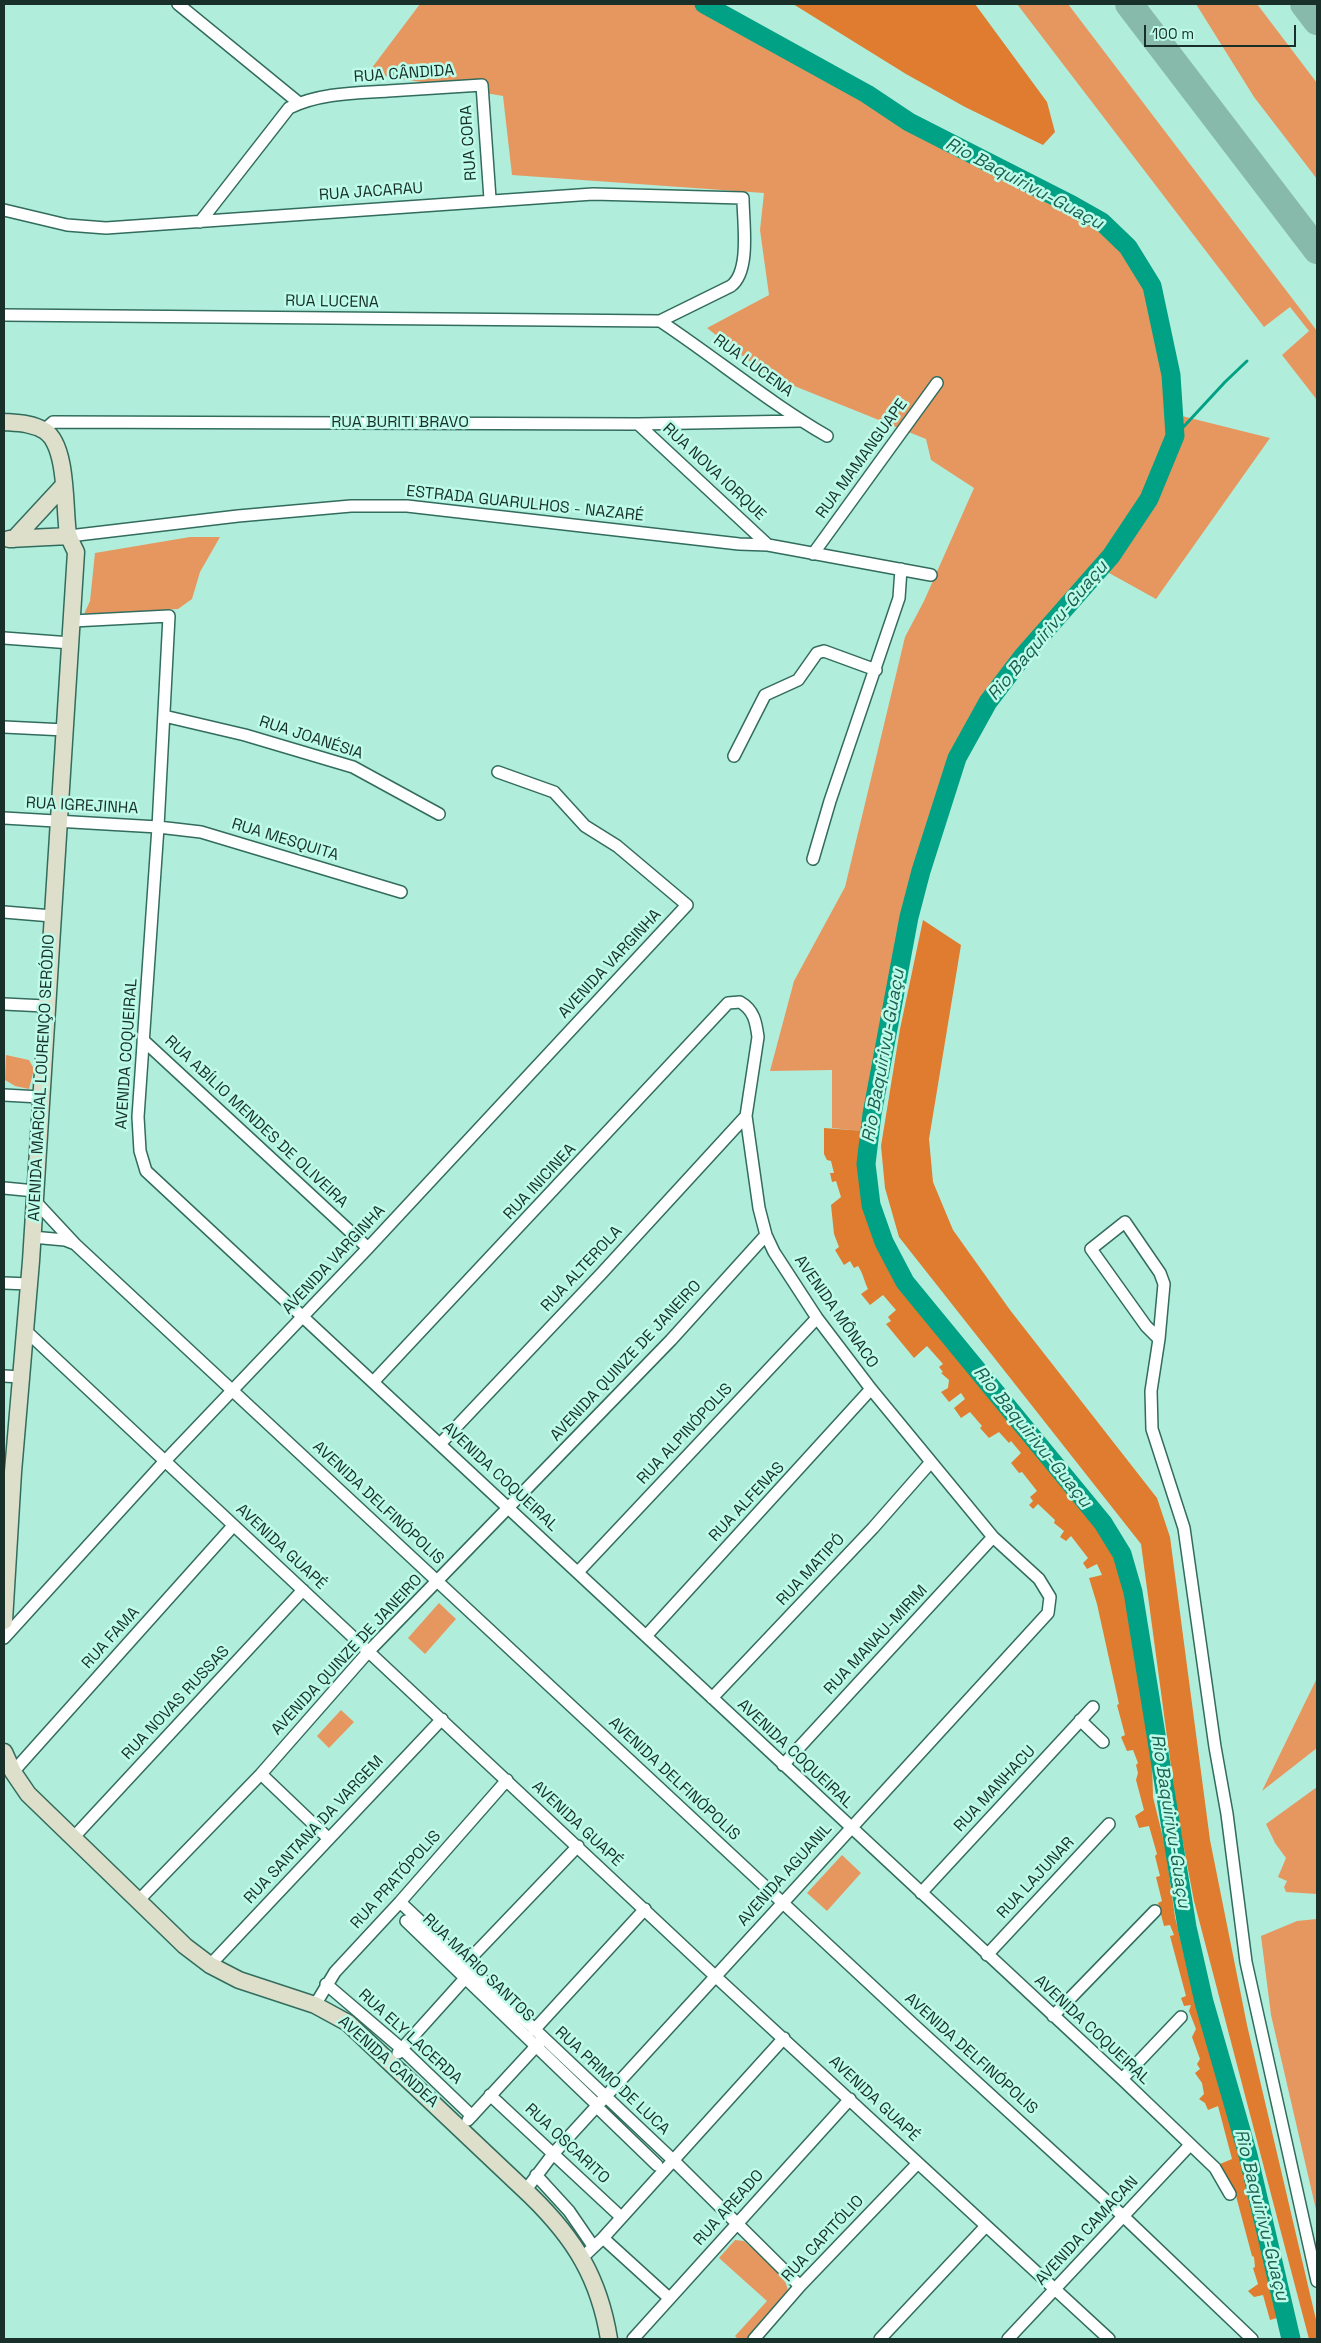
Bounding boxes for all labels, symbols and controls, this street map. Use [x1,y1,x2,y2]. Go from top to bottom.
scale bar [1146,15,1298,47]
text: 100 m [1152,24,1194,43]
street label: RUA CÂNDIDA [353,61,455,87]
street label: RUA CORA [457,104,481,182]
water label: Rio Baquirivu-Guaçu [941,133,1107,235]
street label: RUA JACARAU [318,179,424,205]
street label: RUA LUCENA [285,292,379,312]
street label: RUA LUCENA [709,331,797,401]
street label: RUA MAMANGUAPE [812,396,912,522]
street label: RUA BURITI BRAVO [331,413,469,433]
street label: RUA NOVA IORQUE [658,419,770,525]
street label: ESTRADA GUARULHOS - NAZARÉ [405,482,645,526]
water label: Rio Baquirivu-Guaçu [983,557,1113,705]
street label: RUA JOANÉSIA [257,712,365,764]
street label: RUA IGREJINHA [25,793,139,819]
street label: RUA MESQUITA [229,815,341,865]
street label: AVENIDA VARGINHA [554,905,666,1023]
street label: AVENIDA MARCIAL LOURENÇO SERÓDIO [25,934,59,1222]
water label: Rio Baquirivu-Guaçu [858,968,910,1144]
street label: AVENIDA COQUEIRAL [112,978,142,1130]
street label: RUA ABÍLIO MENDES DE OLIVEIRA [160,1032,352,1212]
street label: RUA INICINEA [500,1140,580,1224]
street label: AVENIDA VARGINHA [278,1201,390,1319]
street label: RUA ALTEROLA [537,1222,627,1316]
street label: AVENIDA MÔNACO [790,1252,882,1372]
street label: AVENIDA QUINZE DE JANEIRO [546,1277,706,1445]
water label: Rio Baquirivu-Guaçu [968,1362,1096,1512]
street label: RUA ALPINÓPOLIS [633,1379,737,1489]
street label: AVENIDA COQUEIRAL [438,1418,562,1536]
street label: AVENIDA DELFINÓPOLIS [308,1437,448,1569]
street label: RUA ALFENAS [705,1458,789,1546]
street label: AVENIDA GUAPÉ [232,1500,330,1594]
street label: RUA MATIPÓ [773,1530,849,1610]
street label: AVENIDA QUINZE DE JANEIRO [267,1571,427,1739]
street label: RUA MANAU-MIRIM [820,1581,932,1699]
street label: RUA FAMA [78,1603,144,1673]
street label: RUA NOVAS RUSSAS [118,1642,234,1764]
street label: AVENIDA COQUEIRAL [733,1695,857,1813]
street label: AVENIDA DELFINÓPOLIS [604,1713,744,1845]
water label: Rio Baquirivu-Guaçu [1146,1733,1194,1909]
street label: RUA MANHACU [950,1742,1040,1836]
street label: RUA SANTANA DA VARGEM [240,1752,388,1908]
street label: AVENIDA GUAPÉ [528,1777,626,1871]
street label: AVENIDA AGUANIL [734,1820,836,1930]
street label: RUA PRATÓPOLIS [347,1827,445,1933]
street label: RUA LAJUNAR [993,1833,1079,1923]
street label: RUA MÁRIO SANTOS [418,1910,538,2026]
street label: AVENIDA COQUEIRAL [1030,1971,1154,2089]
street label: RUA ELY LACERDA [354,1985,466,2089]
street label: AVENIDA DELFINÓPOLIS [901,1989,1041,2119]
street label: AVENIDA CANDEA [334,2012,442,2112]
street label: RUA PRIMO DE LUCA [551,2023,673,2139]
street label: AVENIDA GUAPÉ [825,2052,923,2146]
street label: RUA OSCARITO [521,2100,613,2188]
water label: Rio Baquirivu-Guaçu [1229,2127,1293,2303]
street label: RUA AREADO [690,2166,768,2250]
street label: AVENIDA CAMACAN [1031,2172,1143,2290]
street label: RUA CAPITÓLIO [778,2192,868,2286]

